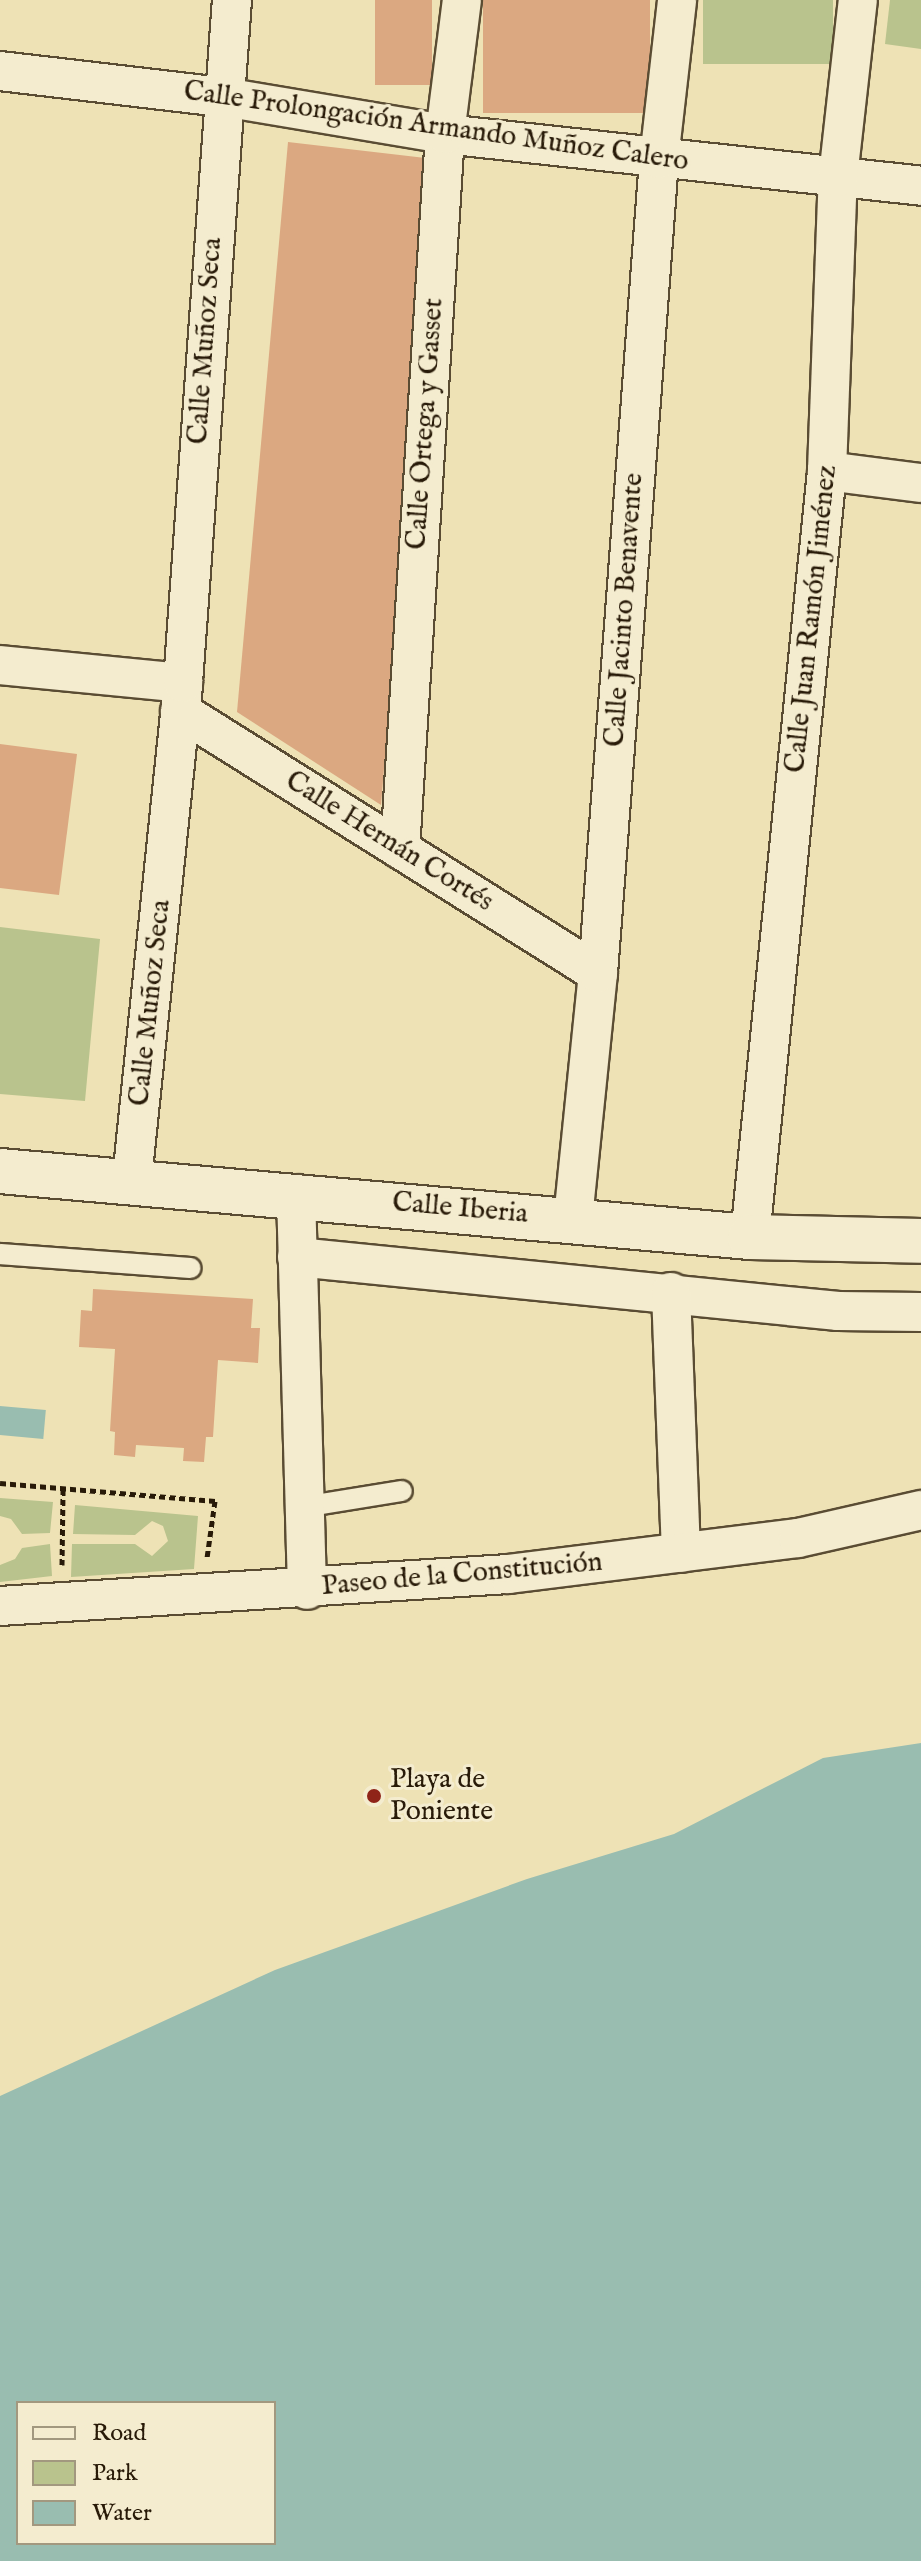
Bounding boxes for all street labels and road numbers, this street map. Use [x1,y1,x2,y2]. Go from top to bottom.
street label: Calle Prolongación Armando Muñoz Calero [181,75,691,179]
street label: Calle Muñoz Seca [182,236,230,446]
street label: Calle Ortega y Gasset [400,297,452,551]
street label: Calle Juan Ramón Jiménez [779,463,845,775]
street label: Calle Jacinto Benavente [599,472,651,748]
street label: Calle Hernán Cortés [279,764,499,920]
street label: Calle Muñoz Seca [123,898,179,1108]
street label: Calle Iberia [391,1186,529,1232]
street label: Paseo de la Constitución [320,1546,604,1604]

